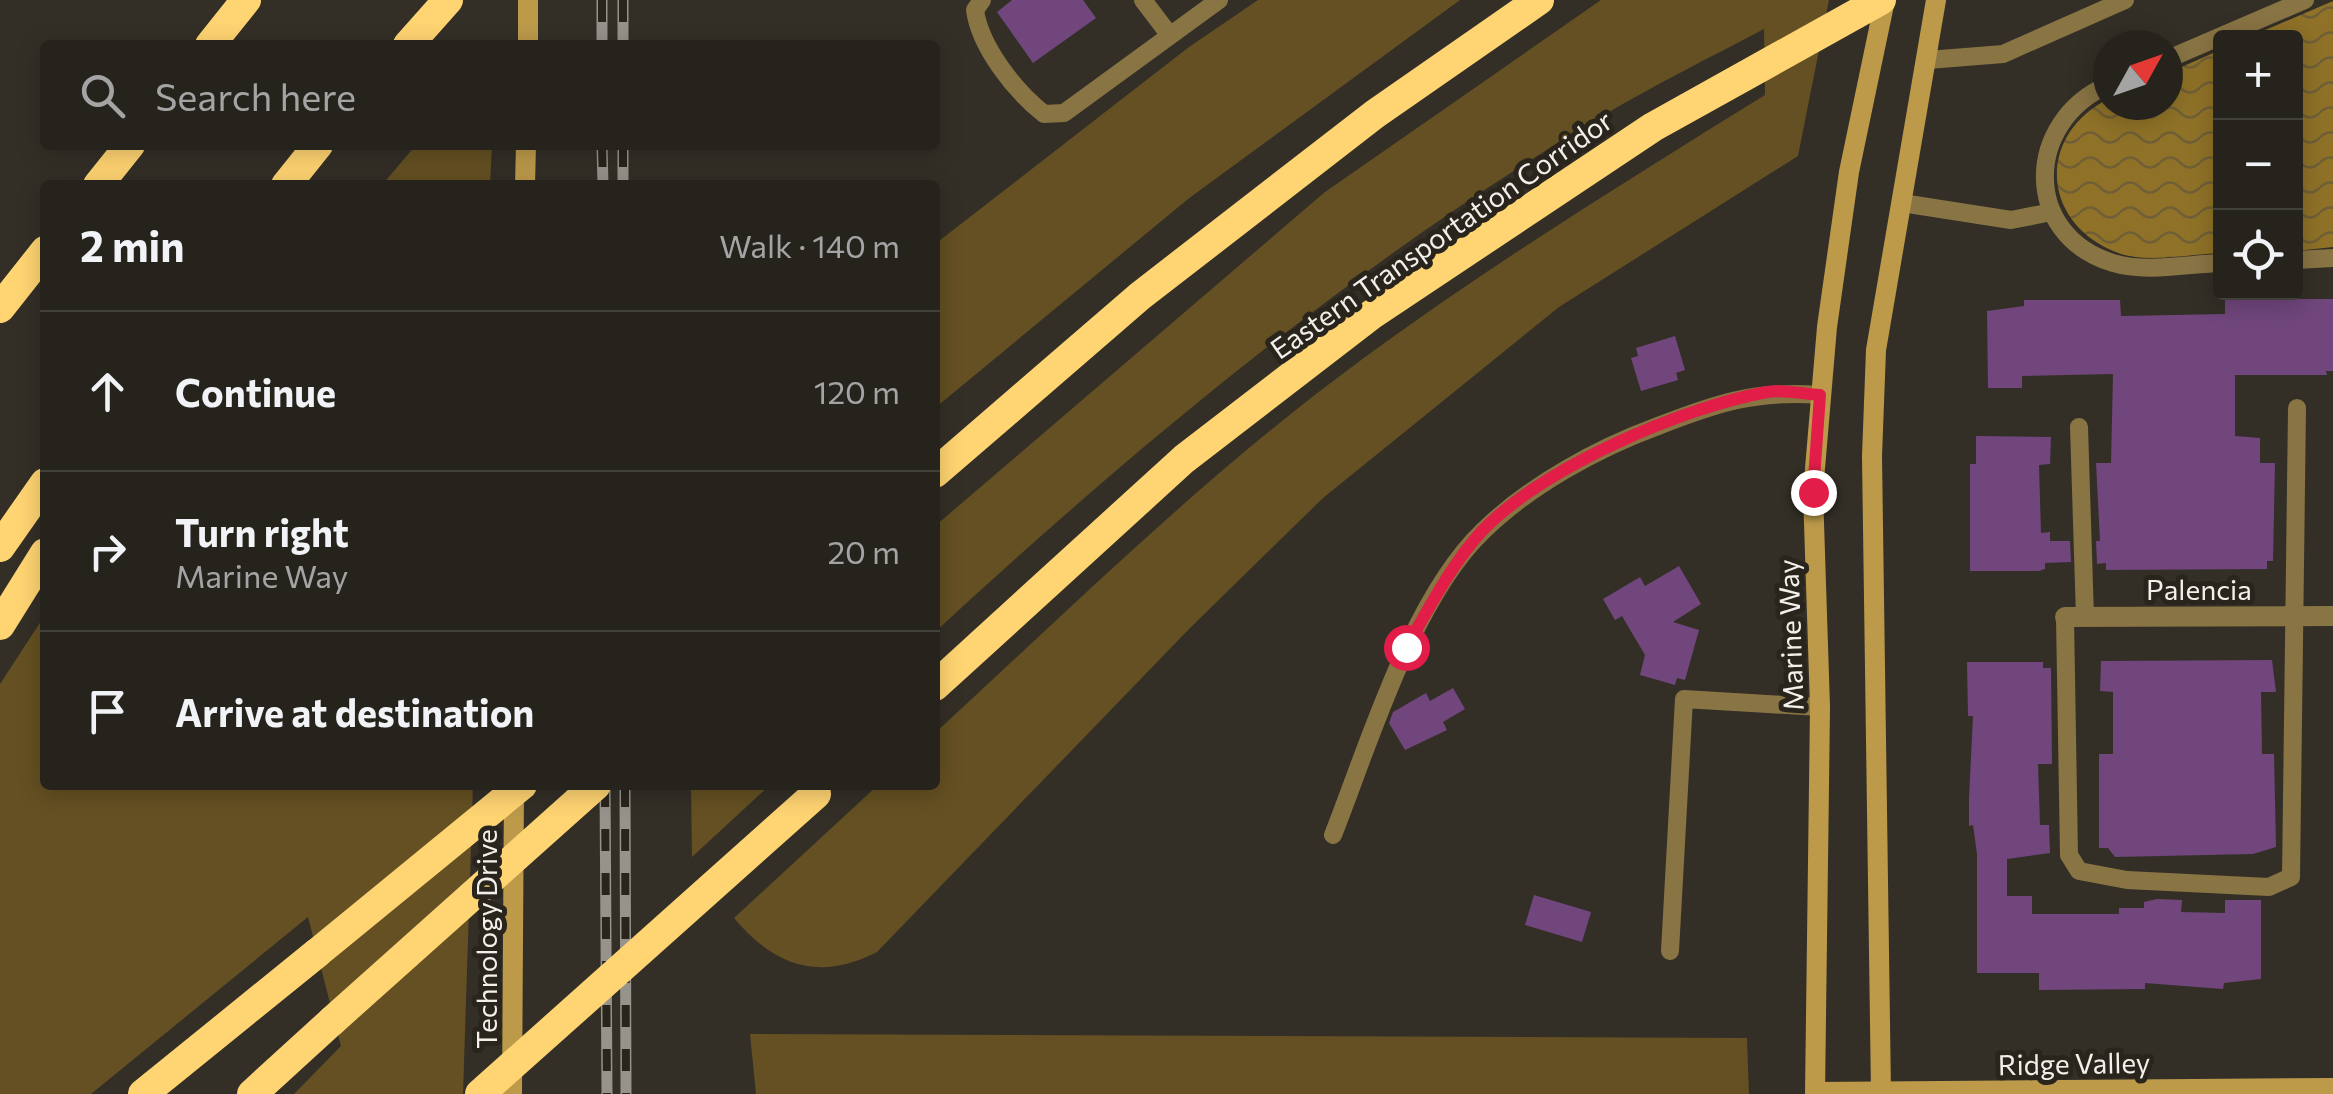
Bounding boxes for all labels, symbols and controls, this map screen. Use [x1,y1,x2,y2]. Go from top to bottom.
north arrow [2093,30,2183,120]
map controls [2213,30,2303,300]
button: + [2213,30,2303,120]
search box [40,40,940,150]
icon: search [75,68,130,123]
text: Search here [155,72,356,119]
street label: Eastern Transportation Corridor [1264,103,1618,365]
button: − [2213,120,2303,210]
button: locate [2213,210,2303,300]
text: 2 min [80,219,185,271]
text: Walk · 140 m [719,225,900,265]
icon: ahead [80,364,135,419]
text: Continue [175,368,336,415]
text: 120 m [814,371,900,411]
route end [1791,470,1837,516]
text: Turn right [175,508,349,555]
icon: right [80,524,135,579]
text: 20 m [827,531,900,571]
text: Marine Way [175,555,348,595]
street label: Marine Way [1770,559,1810,711]
street label: Palencia [2146,572,2252,606]
route start [1384,625,1430,671]
icon: arrive [80,684,135,739]
text: Arrive at destination [175,688,534,735]
street label: Technology Drive [469,829,503,1049]
street label: Ridge Valley [1997,1045,2151,1081]

